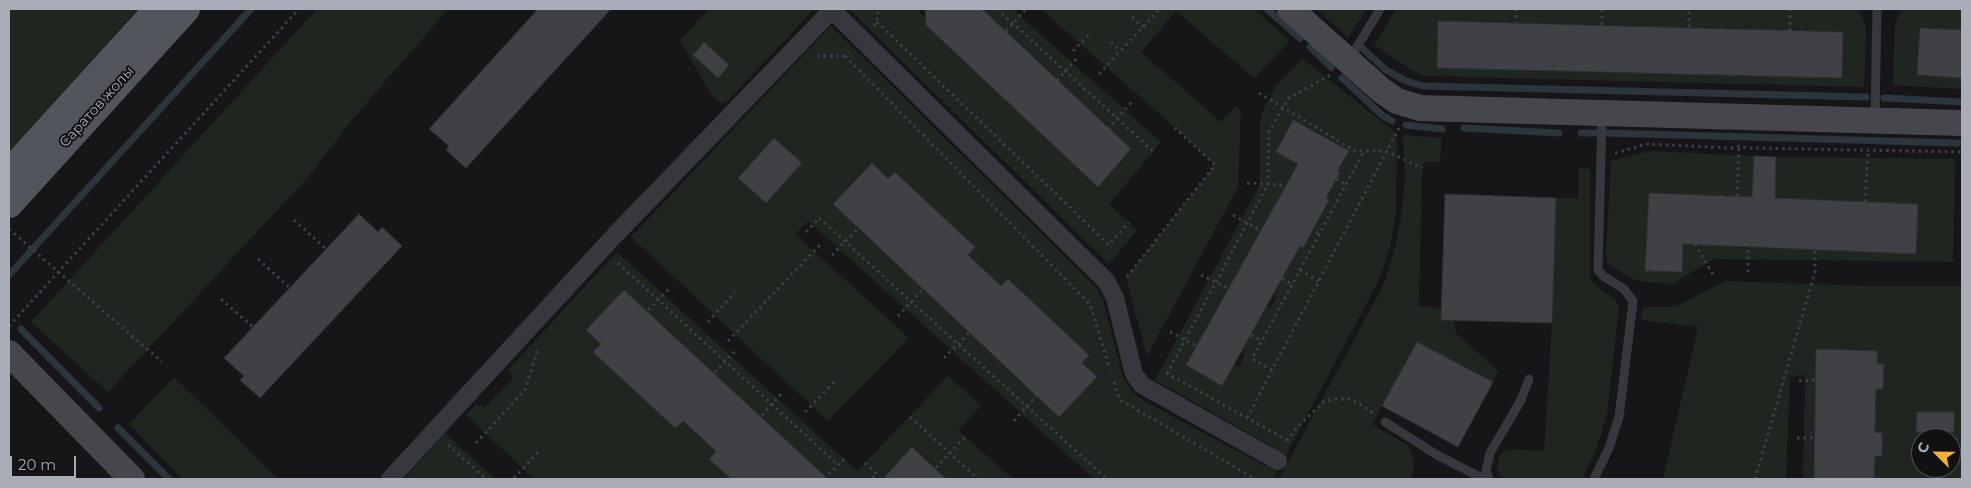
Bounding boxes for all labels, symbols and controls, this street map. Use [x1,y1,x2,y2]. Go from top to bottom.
street label: Саратов жолы [56,63,138,151]
north arrow [1911,428,1961,478]
text: С [1913,439,1933,456]
scale bar [12,446,79,478]
text: 20 m [18,455,56,474]

